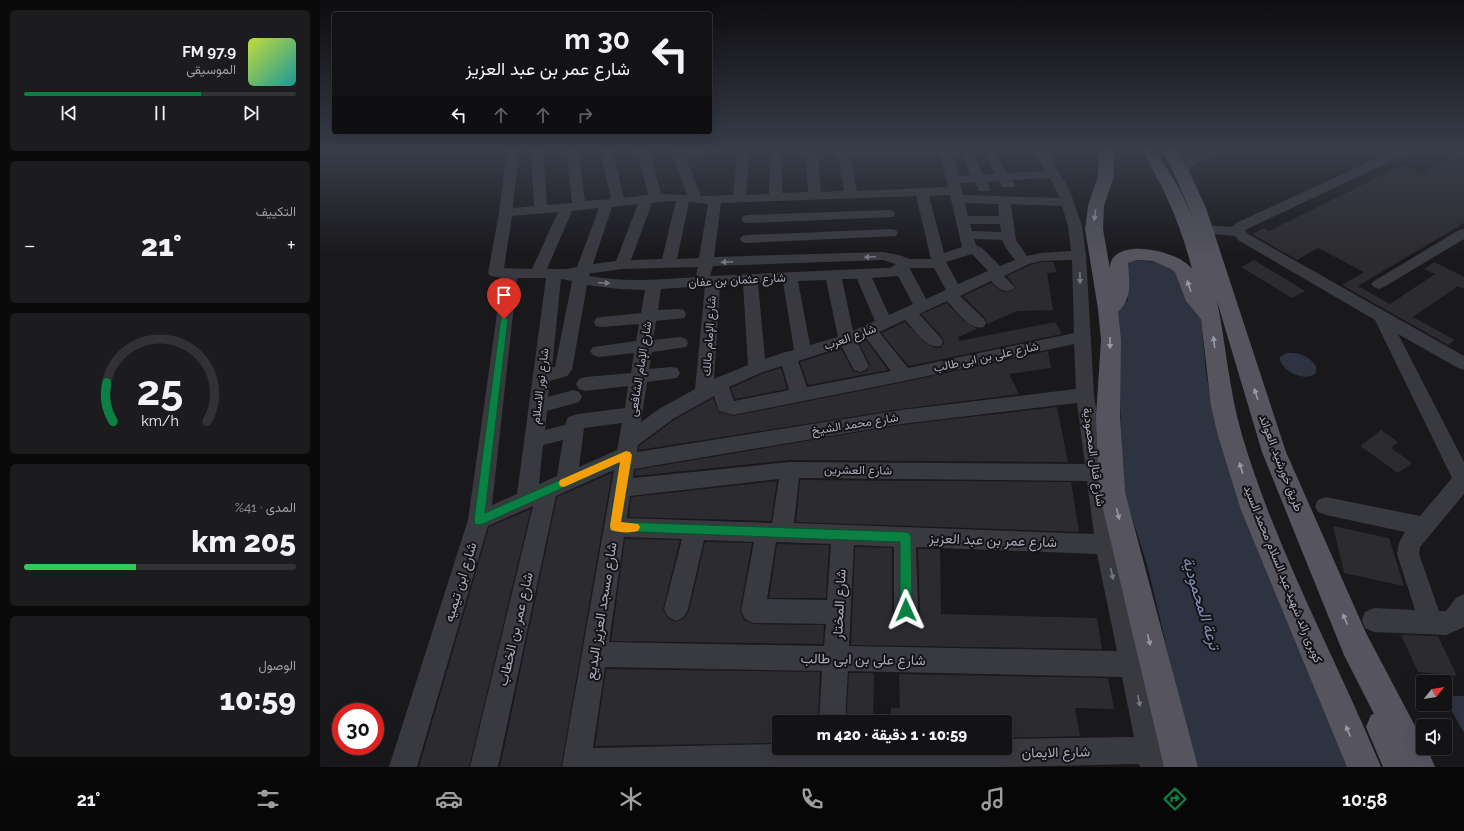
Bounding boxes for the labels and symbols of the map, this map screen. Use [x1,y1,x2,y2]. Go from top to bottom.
one-way arrow [1092,209,1098,221]
one-way arrow [863,254,876,260]
one-way arrow [720,259,733,265]
street label: شارع عثمان بن عفان [688,270,786,292]
one-way arrow [1077,272,1083,285]
pin [487,278,521,319]
one-way arrow [598,280,610,287]
one-way arrow [1185,280,1191,292]
street label: شارع الإمام مالك [699,295,721,377]
street label: شارع الإمام الشافعى [626,320,656,418]
street label: شارع العرب [822,321,879,355]
one-way arrow [1211,336,1217,348]
one-way arrow [1107,337,1113,350]
street label: شارع على بن ابى طالب [932,339,1040,377]
street label: شارع نور الاسلام [528,347,554,425]
one-way arrow [1253,388,1259,400]
street label: شارع قنال المحمودية [1078,407,1108,508]
street label: شارع محمد الشيخ [811,410,900,440]
street label: طريق خورشيد, العوائد [1255,413,1306,514]
street label: شارع العشرين [824,462,892,480]
one-way arrow [1238,462,1244,474]
street label: كوبرى رائد شهيد عبد السلام محمد السيد [1240,483,1325,665]
one-way arrow [1115,508,1121,520]
street label: شارع عمر بن عبد العزيز [928,530,1057,553]
street label: شارع ابن تيميه [440,540,483,625]
street label: شارع مسجد العزيز البديع [582,541,623,681]
water label: ترعة المحمودية [1177,554,1225,654]
street label: شارع المختار [829,568,852,641]
one-way arrow [1110,568,1116,580]
street label: شارع عمر بن الخطاب [494,571,539,688]
position arrow [885,589,927,631]
one-way arrow [1341,613,1347,625]
one-way arrow [1146,635,1152,647]
street label: شارع على بن ابى طالب [800,650,926,671]
north arrow [1416,675,1452,711]
one-way arrow [1137,695,1143,707]
speed limit sign: 30 [332,703,384,755]
one-way arrow [1345,725,1351,737]
street label: شارع الايمان [1022,743,1090,764]

